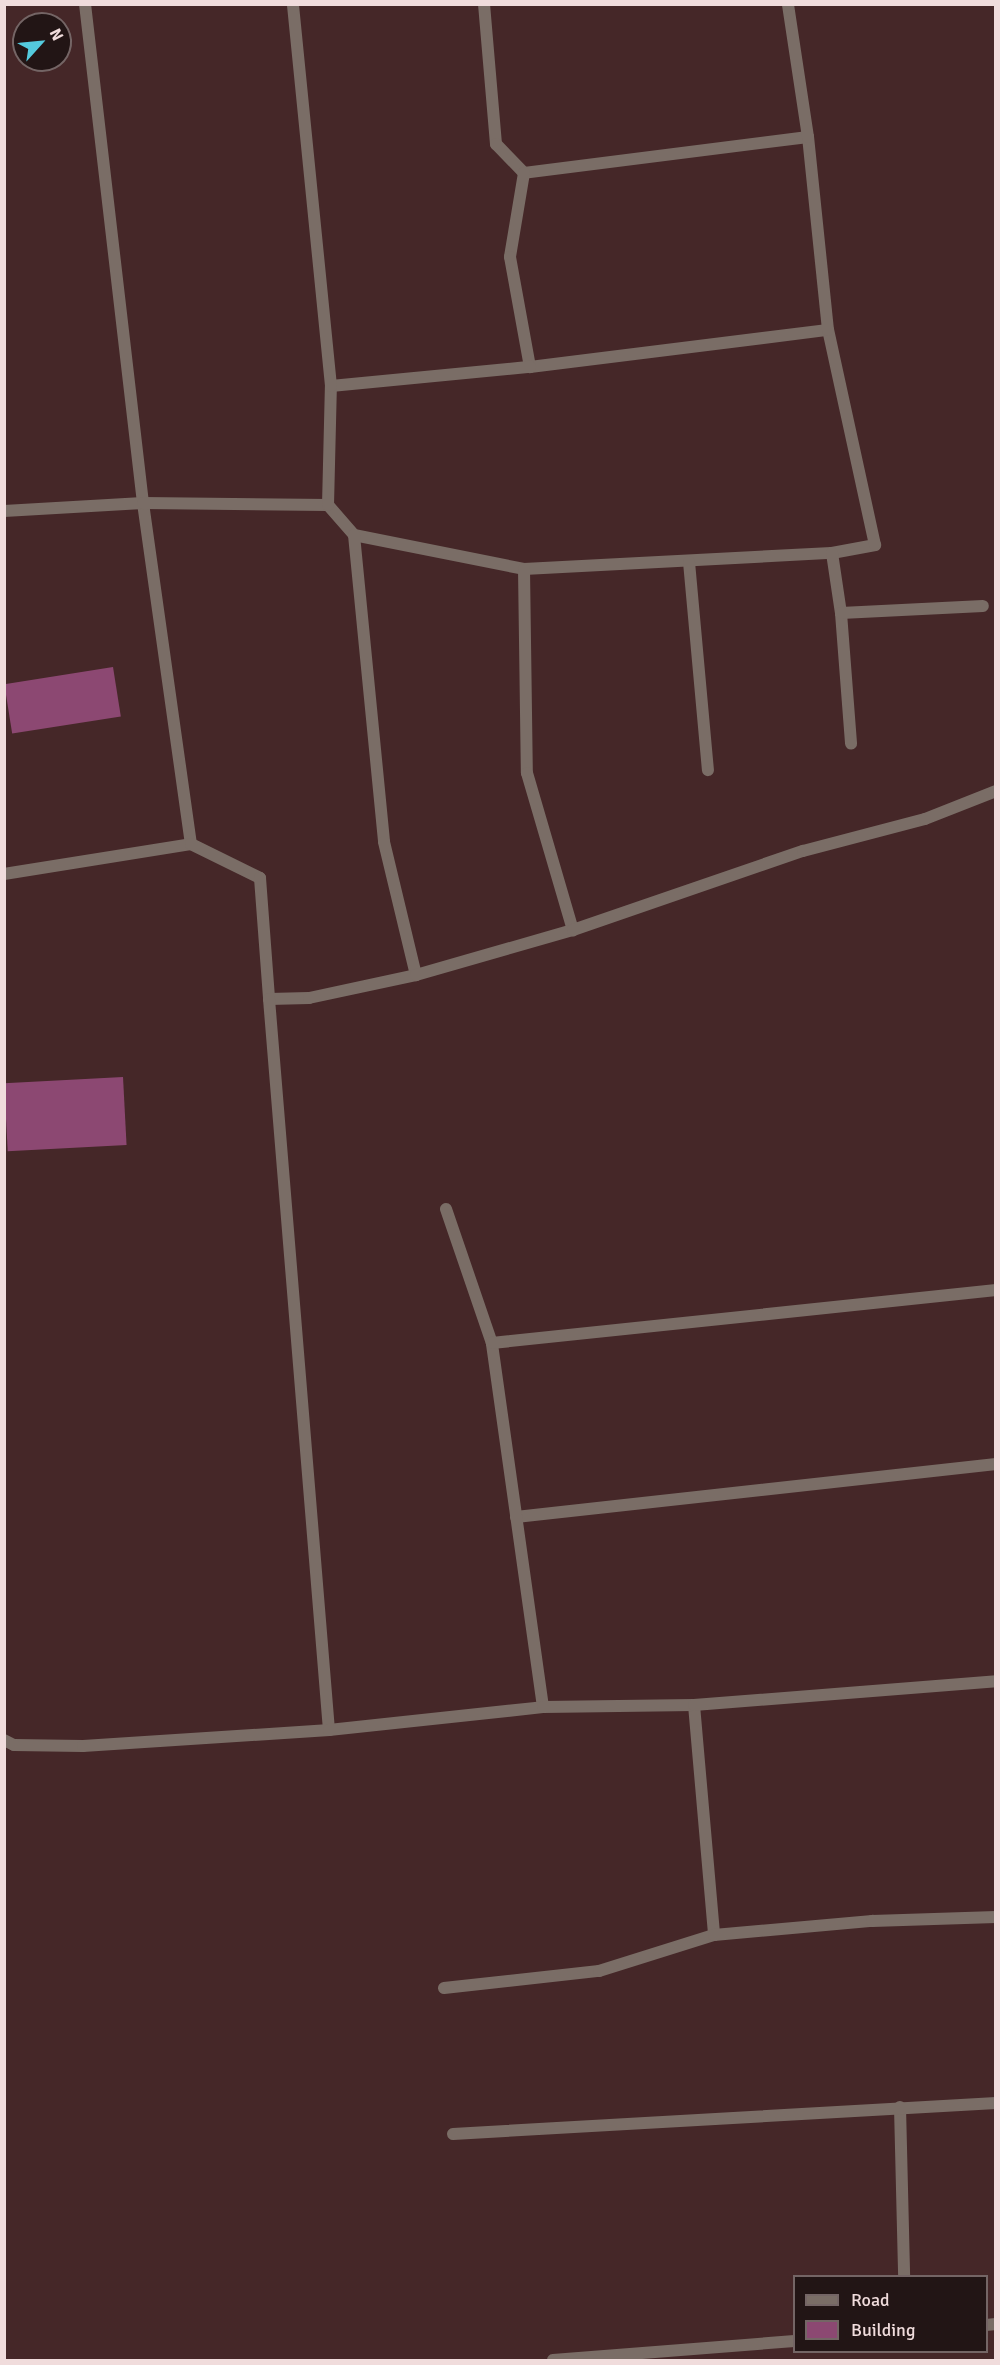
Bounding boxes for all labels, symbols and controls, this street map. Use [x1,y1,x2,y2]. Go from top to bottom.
north arrow [12,12,72,72]
text: N [45,25,68,44]
legend [793,2275,988,2353]
text: Road [851,2289,890,2311]
text: Building [851,2319,915,2341]

